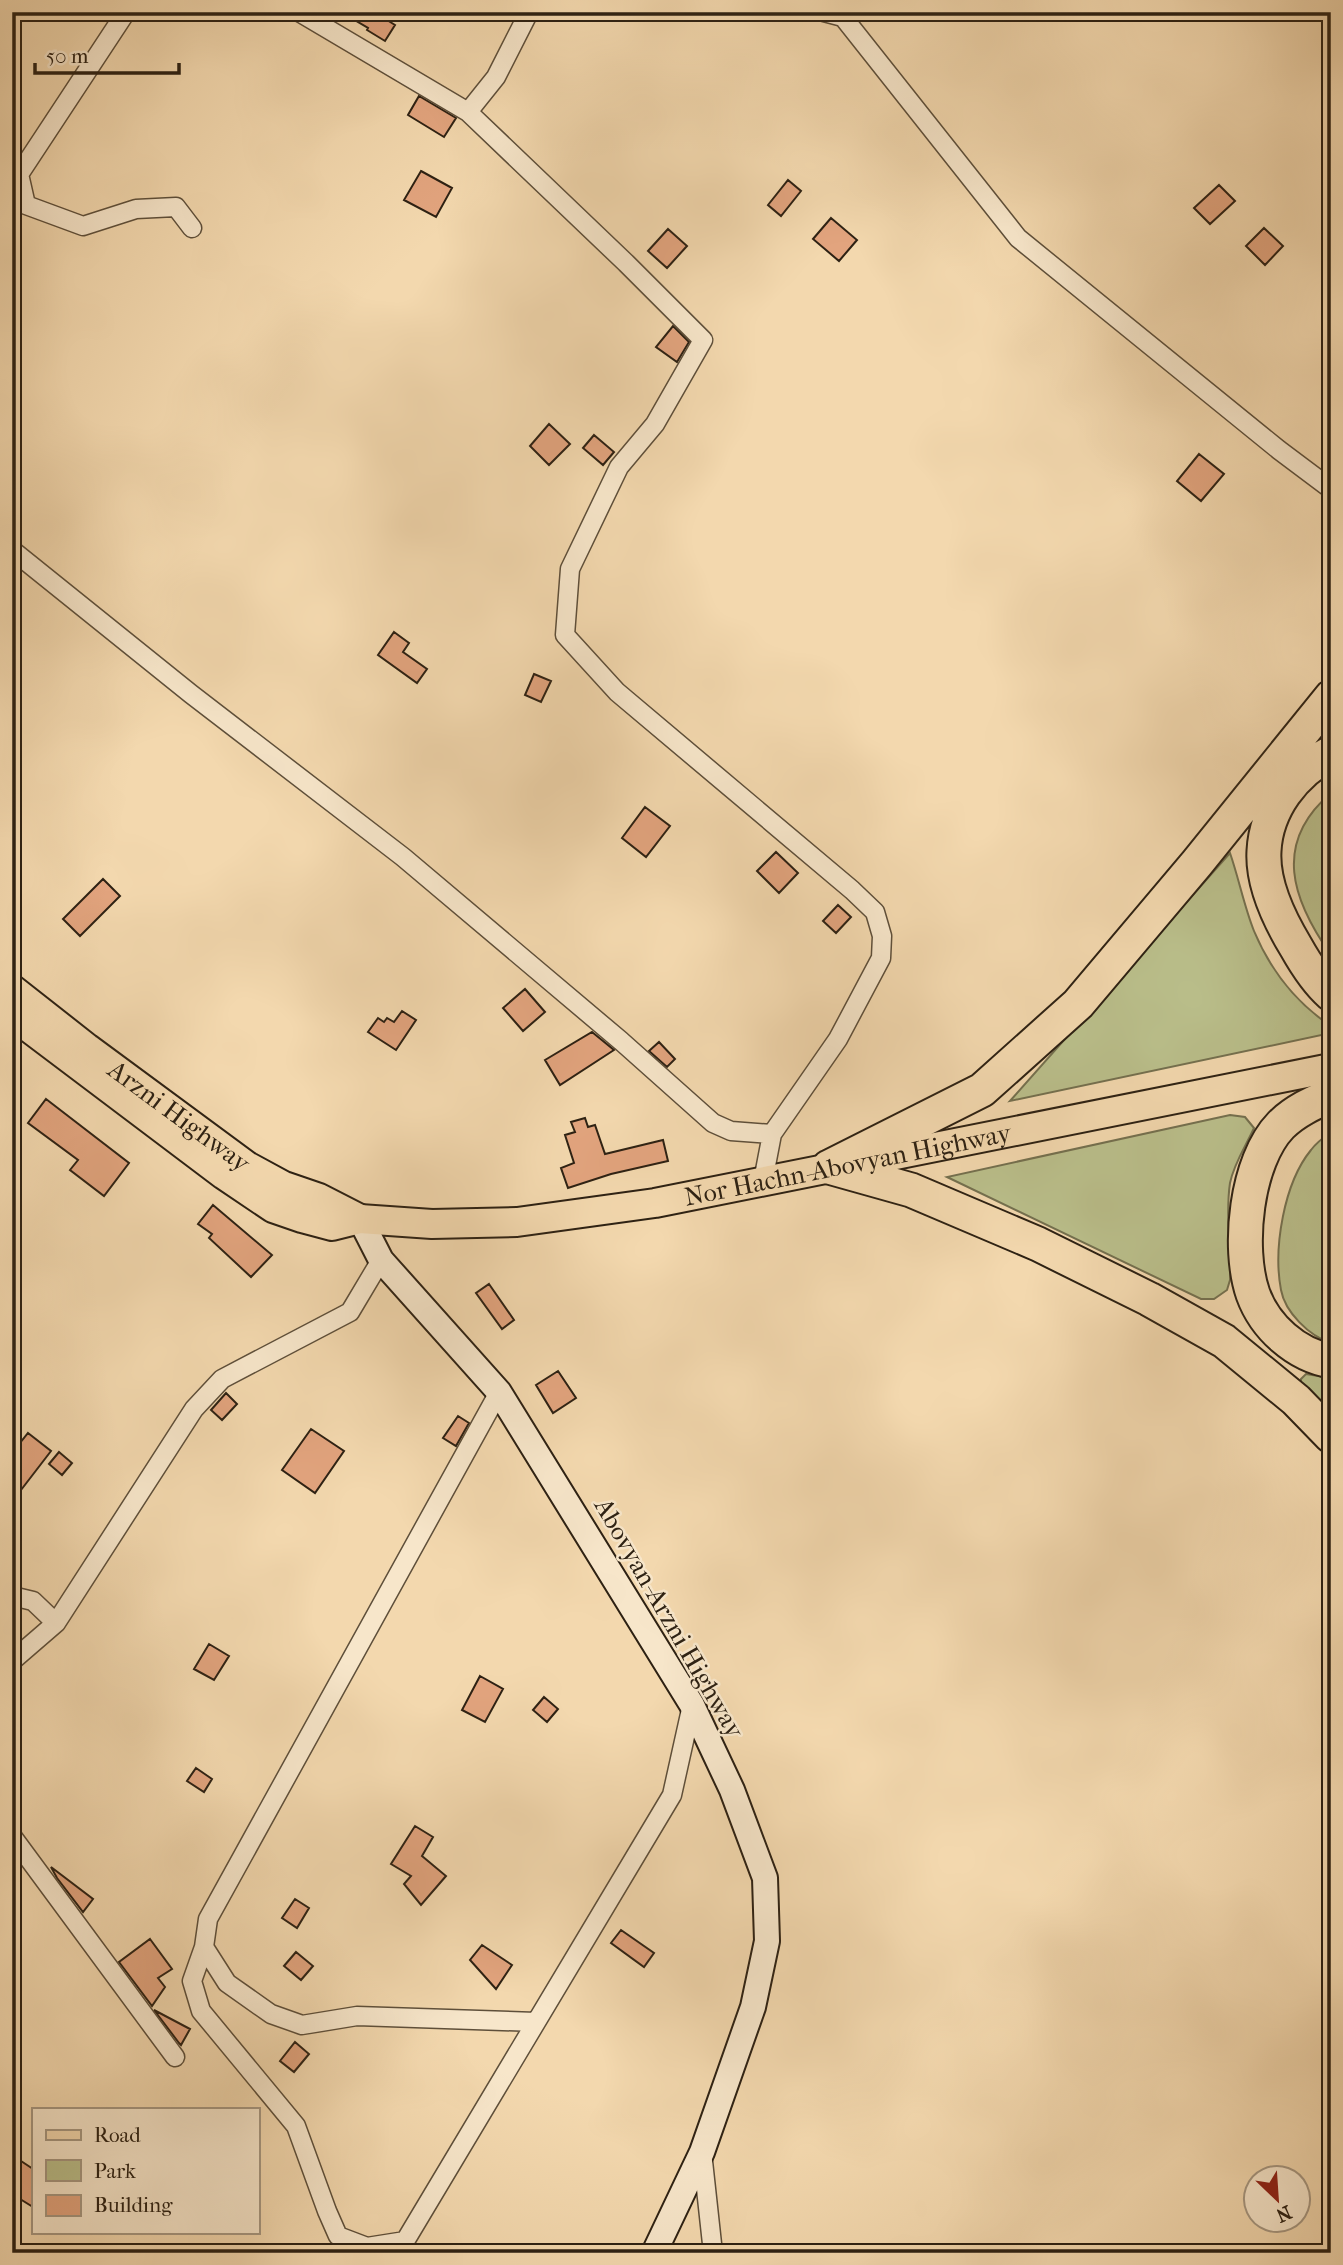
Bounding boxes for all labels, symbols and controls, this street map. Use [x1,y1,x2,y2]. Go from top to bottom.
scale bar [35,32,178,76]
text: 50 m [46,44,89,68]
street label: Arzni Highway [101,1053,257,1179]
street label: Nor Hachn-Abovyan Highway [681,1117,1015,1212]
street label: Abovyan-Arzni Highway [587,1492,751,1745]
legend [32,2108,259,2234]
text: Road [94,2123,141,2147]
text: Park [94,2159,136,2183]
north arrow [1242,2164,1312,2234]
text: Building [94,2193,173,2217]
text: N [1272,2200,1295,2227]

